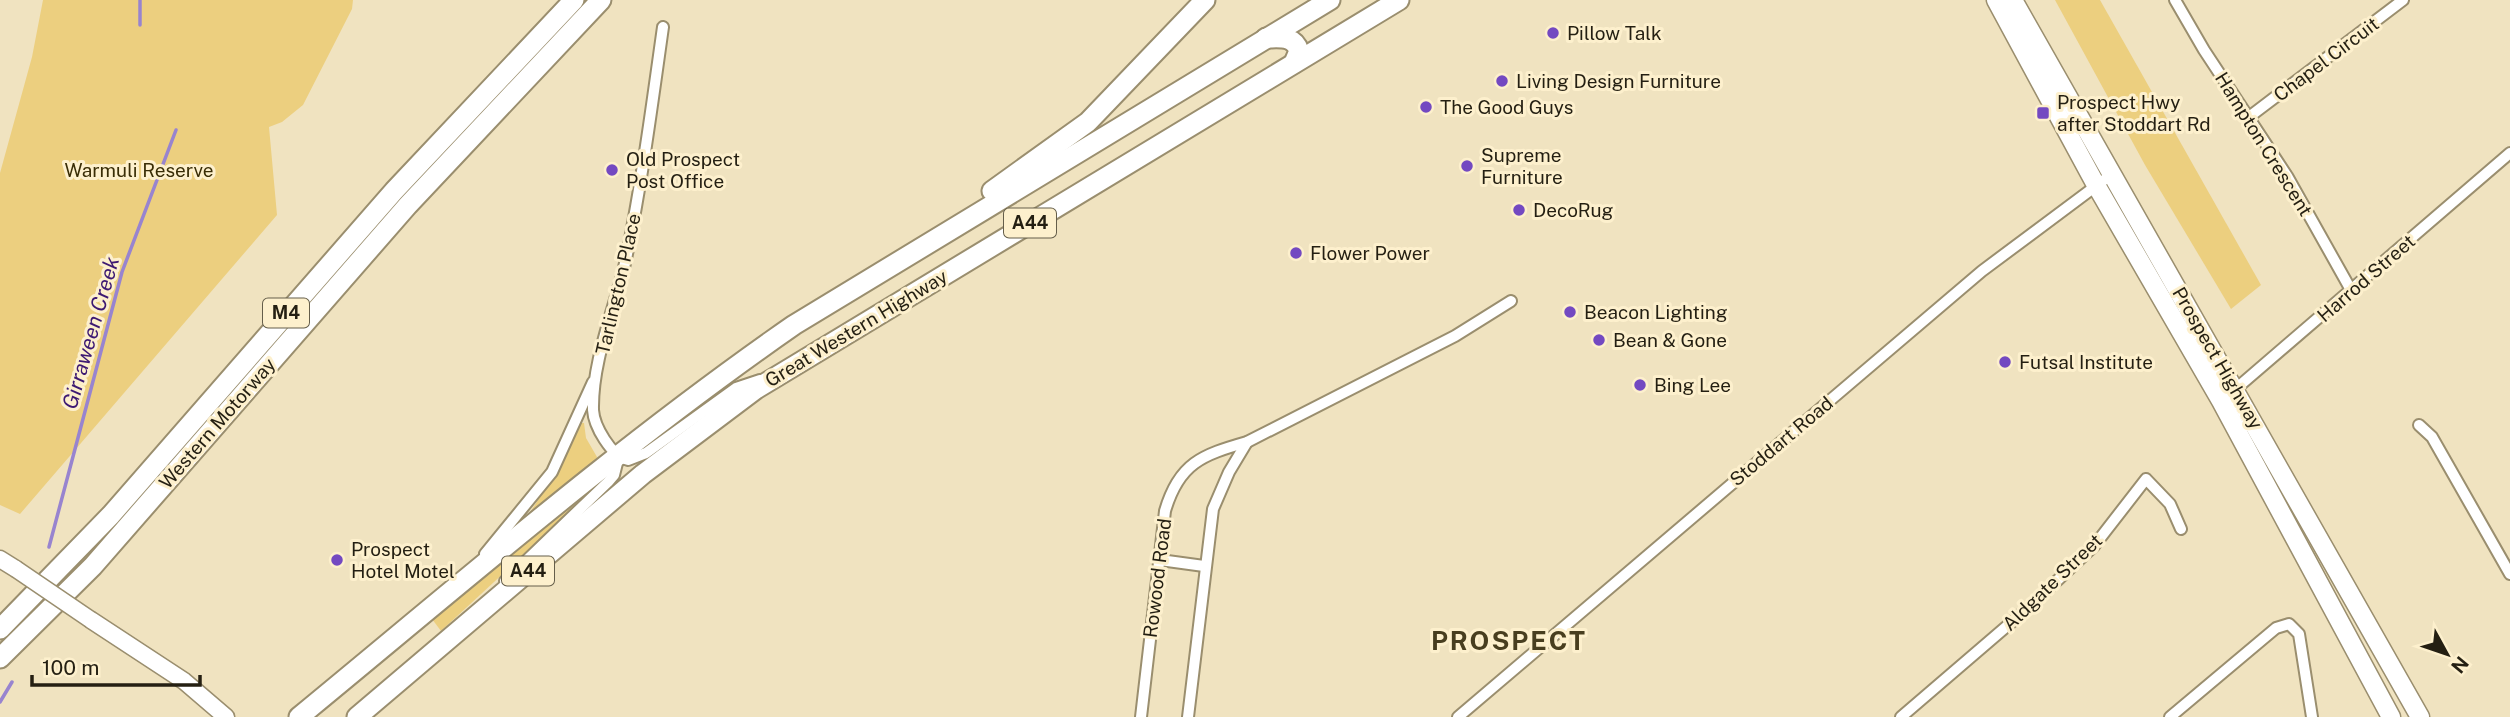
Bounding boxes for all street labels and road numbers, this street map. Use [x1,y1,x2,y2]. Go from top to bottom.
street label: Chapel Circuit [2269,12,2383,106]
street label: Hampton Crescent [2211,68,2317,220]
road number: A44 [1004,208,1056,238]
street label: Tarlington Place [591,211,645,357]
street label: Harrod Street [2313,230,2419,326]
street label: Great Western Highway [761,265,951,391]
street label: Prospect Highway [2168,283,2268,433]
road number: M4 [263,298,309,328]
street label: Western Motorway [154,353,280,493]
street label: Stoddart Road [1725,392,1837,490]
street label: Rowood Road [1139,517,1175,639]
street label: Aldgate Street [1998,529,2106,635]
road number: A44 [502,556,554,586]

